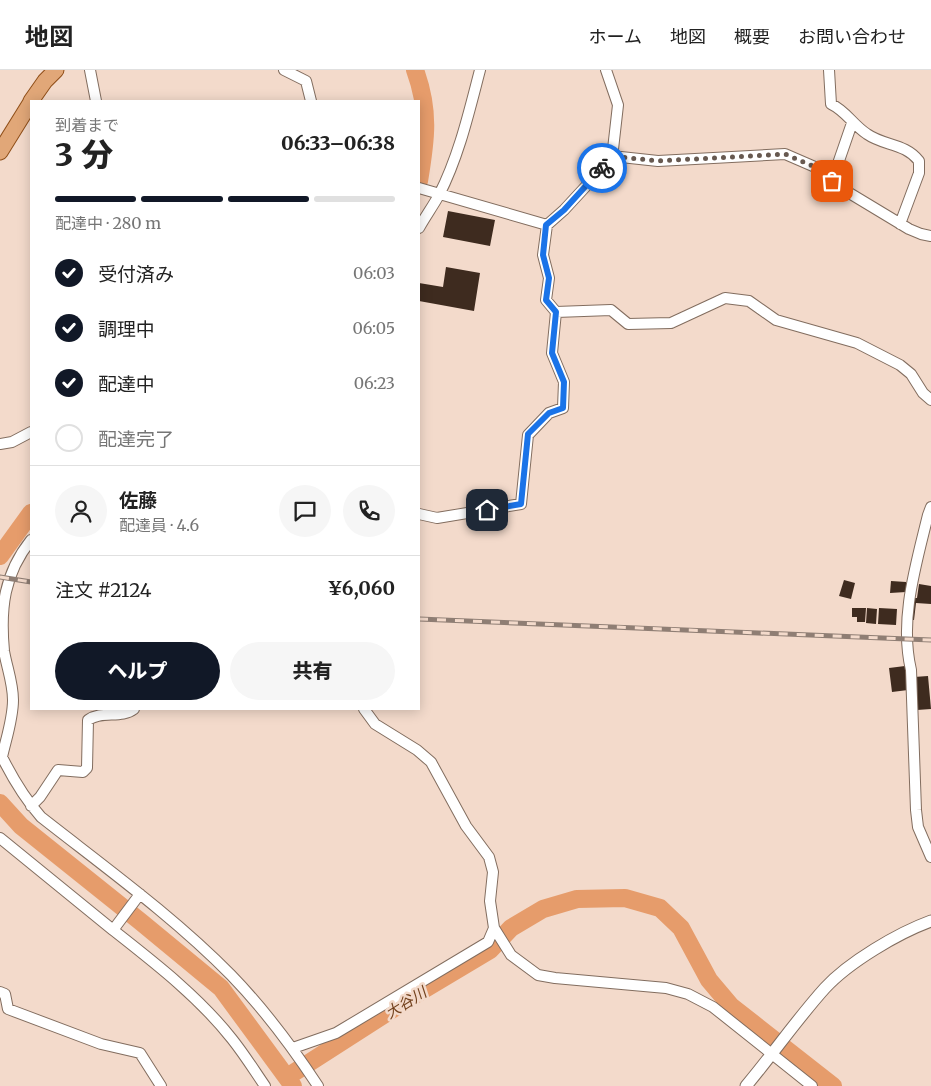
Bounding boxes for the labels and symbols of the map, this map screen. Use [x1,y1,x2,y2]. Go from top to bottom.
courier [577,143,627,193]
pin [811,160,853,202]
pin [466,489,508,531]
water label: 大谷川 [382,982,432,1023]

